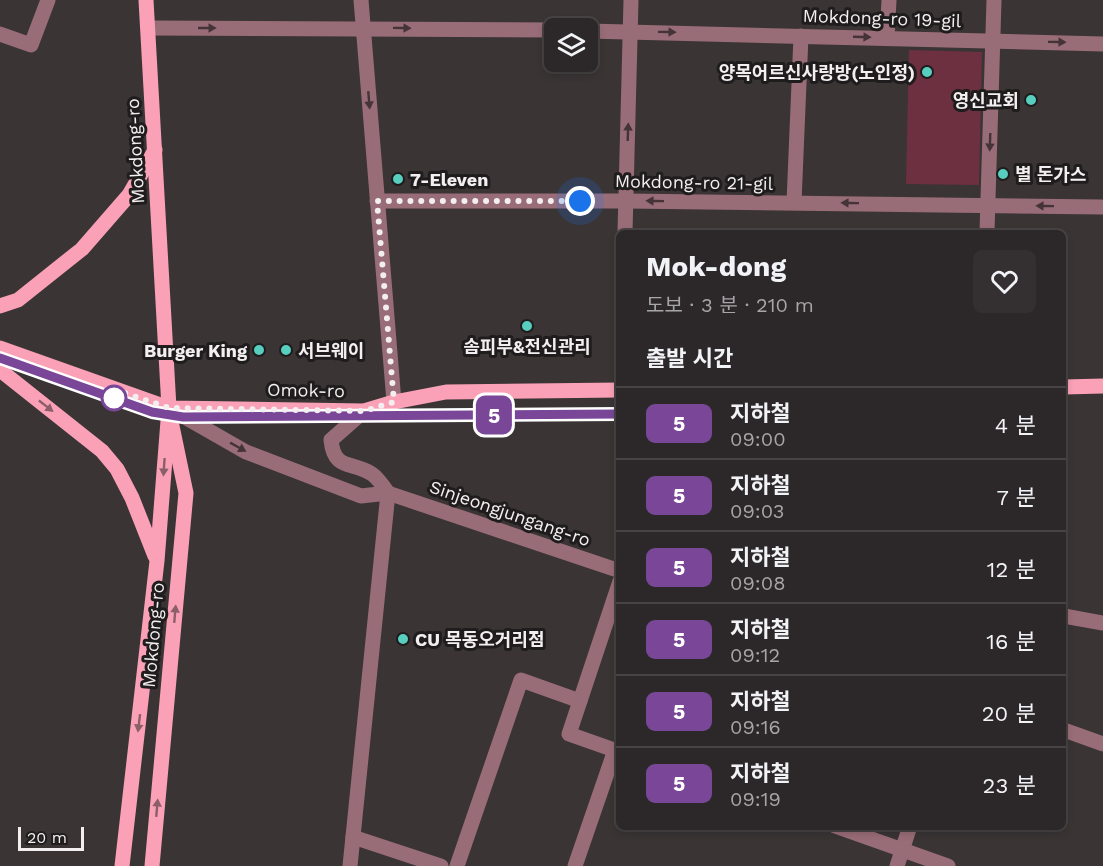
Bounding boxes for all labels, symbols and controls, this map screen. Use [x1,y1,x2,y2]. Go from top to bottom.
street label: Mokdong-ro 19-gil [802,5,962,31]
map controls [544,18,598,72]
button: layers [544,18,598,72]
one-way arrow [198,23,217,33]
one-way arrow [393,24,412,33]
one-way arrow [658,27,677,37]
one-way arrow [853,33,872,42]
one-way arrow [1048,38,1067,47]
place label: 양목어르신사랑방(노인정) [719,62,915,83]
marker: 양목어르신사랑방(노인정) [920,65,934,79]
place label: 영신교회 [953,90,1019,111]
one-way arrow [364,91,374,110]
marker: 영신교회 [1024,93,1038,107]
street label: Mokdong-ro [122,98,148,204]
one-way arrow [623,123,632,142]
one-way arrow [986,133,995,152]
place label: 별 돈가스 [1015,164,1086,185]
marker: 별 돈가스 [996,167,1010,181]
place label: 7-Eleven [410,169,488,190]
street label: Mokdong-ro 21-gil [615,170,774,194]
marker: 7-Eleven [391,172,405,186]
your location [565,186,595,216]
one-way arrow [645,196,664,206]
one-way arrow [840,198,859,208]
one-way arrow [1035,201,1054,211]
text: Mok-dong [646,250,786,283]
button: heart [973,250,1036,313]
text: 도보 · 3 분 · 210 m [646,293,814,317]
marker: 솜피부&전신관리 [520,319,534,333]
place label: 솜피부&전신관리 [463,336,591,357]
place label: Burger King [144,340,248,361]
place label: 서브웨이 [298,340,364,361]
marker: Burger King [252,343,266,357]
marker: 서브웨이 [279,343,293,357]
text: 출발 시간 [646,346,733,371]
street label: Omok-ro [267,379,345,401]
unlabelled marker [101,385,127,411]
line badge: 5 [474,396,514,434]
one-way arrow [39,399,54,411]
text: 지하철 [730,401,791,426]
text: 5 [488,403,500,428]
text: 5 [673,411,685,436]
text: 4 분 [995,413,1036,438]
text: 09:00 [730,427,786,451]
one-way arrow [230,442,247,452]
one-way arrow [159,457,169,476]
text: 지하철 [730,473,791,498]
street label: Sinjeongjungang-ro [427,476,593,550]
text: 5 [673,483,685,508]
text: 7 분 [997,485,1036,510]
text: 09:03 [730,499,784,523]
text: 지하철 [730,545,791,570]
text: 5 [673,555,685,580]
text: 12 분 [987,557,1036,582]
text: 09:08 [730,571,785,595]
street label: Mokdong-ro [138,581,168,689]
one-way arrow [170,604,180,623]
text: 지하철 [730,617,791,642]
text: 5 [673,627,685,652]
place label: CU 목동오거리점 [415,629,545,650]
text: 16 분 [986,629,1036,654]
marker: CU 목동오거리점 [396,632,410,646]
text: 09:12 [730,643,780,667]
text: 지하철 [730,689,791,714]
text: 5 [673,699,685,724]
text: 20 분 [982,701,1036,726]
one-way arrow [134,714,143,733]
text: 09:16 [730,715,781,739]
text: 지하철 [730,761,791,786]
text: 5 [673,771,685,796]
text: 23 분 [983,773,1036,798]
text: 09:19 [730,787,781,811]
one-way arrow [152,798,162,817]
scale bar [18,824,84,852]
text: 20 m [27,828,67,847]

